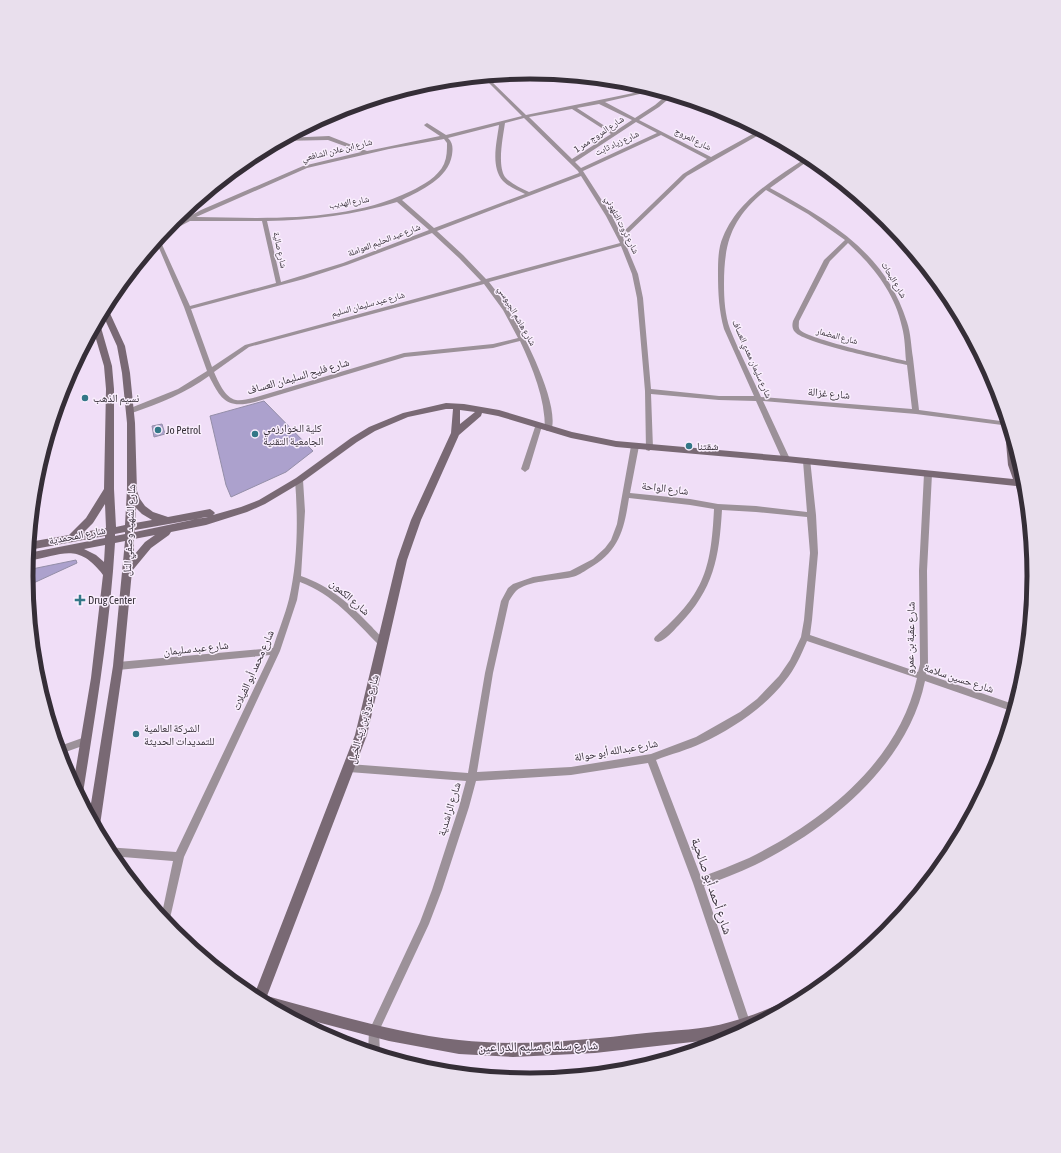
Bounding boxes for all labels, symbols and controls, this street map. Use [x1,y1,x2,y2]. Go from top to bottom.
street label: شارع المروج ممر 1 [572,114,626,155]
street label: شارع المروج [673,126,713,153]
street label: شارع زياد ثابت [593,128,641,158]
street label: شارع ابن علان الشافعي [301,136,374,166]
street label: شارع الهديب [328,194,370,211]
street label: شارع ثروت التلهوني [601,195,641,257]
street label: شارع عبد الحليم العواملة [346,222,422,259]
street label: شارع صالية [270,231,289,269]
street label: شارع البحاث [878,260,909,300]
street label: شارع هاشم الجيوسي [494,285,538,349]
street label: شارع عيد سليمان السليم [330,289,406,320]
street label: شارع سليمان معدي العساف [728,318,774,401]
street label: شارع المضمار [814,325,859,347]
street label: شارع فليح السليمان العساف [246,356,351,397]
street label: شارع غزالة [807,385,851,402]
place label: نسيم الذهب [93,392,139,406]
marker: نسيم الذهب [80,393,90,403]
place label: كلية الخوارزمي الجامعية التقنية [263,422,323,447]
place label: Jo Petrol [166,424,201,436]
marker: Jo Petrol [153,425,163,435]
marker: كلية الخوارزمي الجامعية التقنية [250,429,260,439]
place label: شقتنا [697,440,718,452]
marker: شقتنا [684,441,694,451]
street label: شارع الواحة [641,479,689,498]
street label: شارع الشهيد وصفي التل [121,484,140,576]
street label: شارع المحمدية [48,524,107,547]
street label: شارع الكمون [327,577,372,618]
place label: Drug Center [88,594,136,606]
marker: Drug Center [75,595,85,605]
street label: شارع عقبة بن عمرو [903,602,918,674]
street label: شارع محمد أبو الفيلات [229,628,277,712]
street label: شارع عبد سليمان [163,639,229,658]
street label: شارع حسين سلامة [922,661,995,696]
street label: شارع عروة بن زيد الخيل [345,673,382,765]
place label: الشركة العالمية للتمديدات الحديثة [144,722,215,747]
marker: الشركة العالمية للتمديدات الحديثة [131,729,141,739]
street label: شارع عبدالله أبو حوالة [573,736,659,764]
street label: شارع الراشدية [435,781,464,838]
street label: شارع أحمد أبو صالحية [687,836,736,937]
street label: شارع سلمان سليم الدراعين [478,1037,598,1057]

